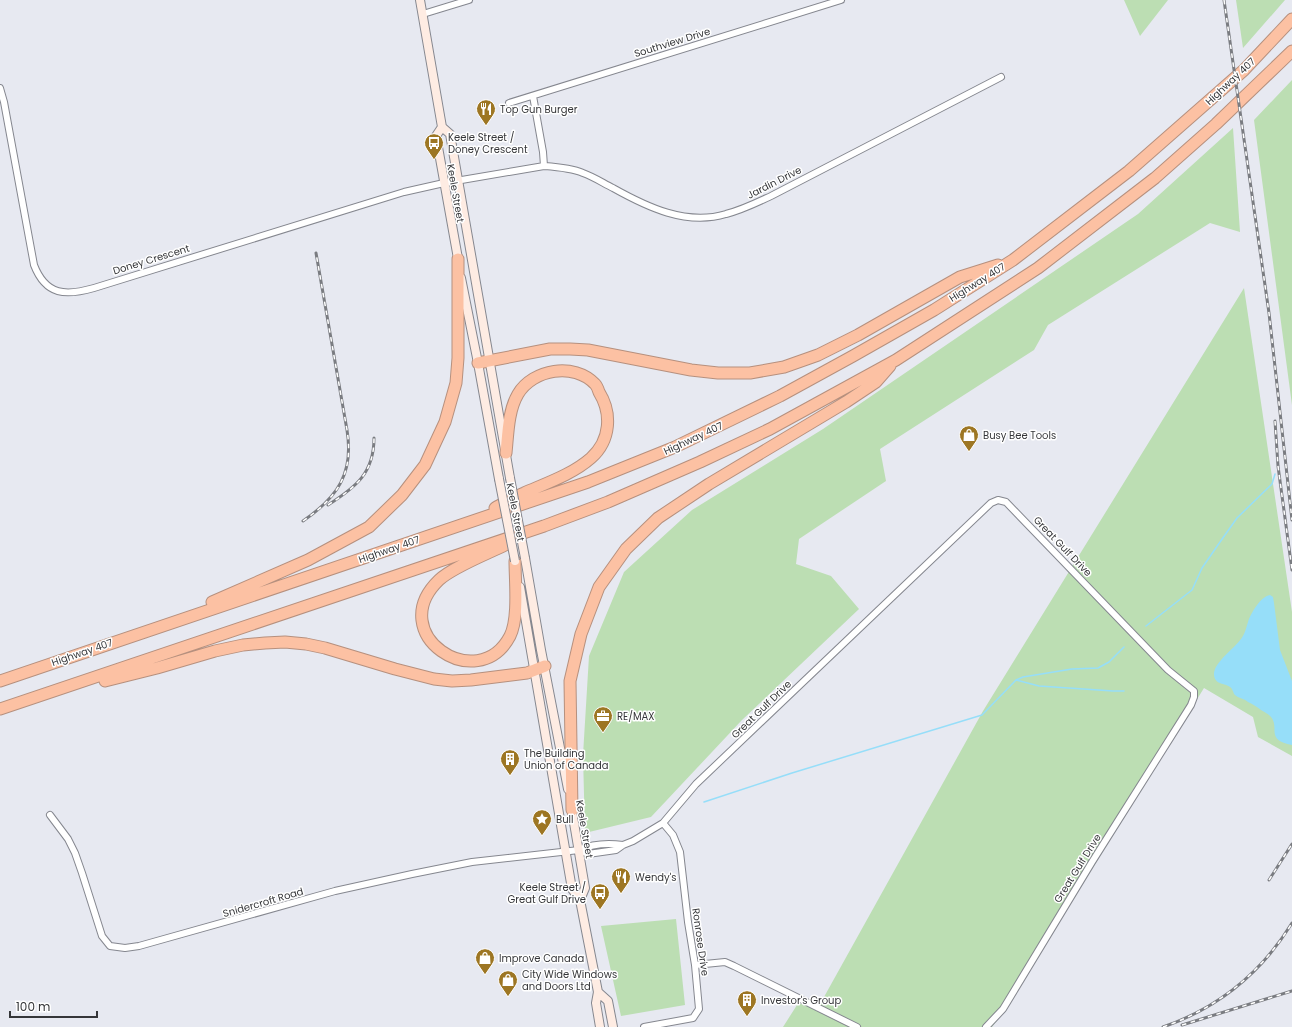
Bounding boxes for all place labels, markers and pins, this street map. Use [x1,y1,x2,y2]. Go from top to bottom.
restaurant icon: Top Gun Burger [475,98,497,126]
place label: Top Gun Burger [500,102,578,117]
place label: Keele Street / Doney Crescent [448,130,528,157]
bus stop icon: Keele Street / Doney Crescent [423,132,445,160]
shop icon: Busy Bee Tools [958,424,980,452]
place label: Busy Bee Tools [983,428,1056,443]
office icon: RE/MAX [592,705,614,733]
place label: RE/MAX [617,709,655,724]
place label: The Building Union of Canada [524,746,609,773]
building icon: The Building Union of Canada [499,748,521,776]
place icon: Bull [531,808,553,836]
place label: Bull [556,812,573,827]
restaurant icon: Wendy's [610,866,632,894]
place label: Wendy's [635,870,677,885]
place label: Keele Street / Great Gulf Drive [508,880,586,907]
bus stop icon: Keele Street / Great Gulf Drive [589,882,611,910]
shop icon: Improve Canada [474,947,496,975]
place label: Improve Canada [499,951,584,966]
place label: City Wide Windows and Doors Ltd [522,967,617,994]
shop icon: City Wide Windows and Doors Ltd [497,969,519,997]
building icon: Investor's Group [736,989,758,1017]
place label: Investor's Group [761,993,841,1008]

